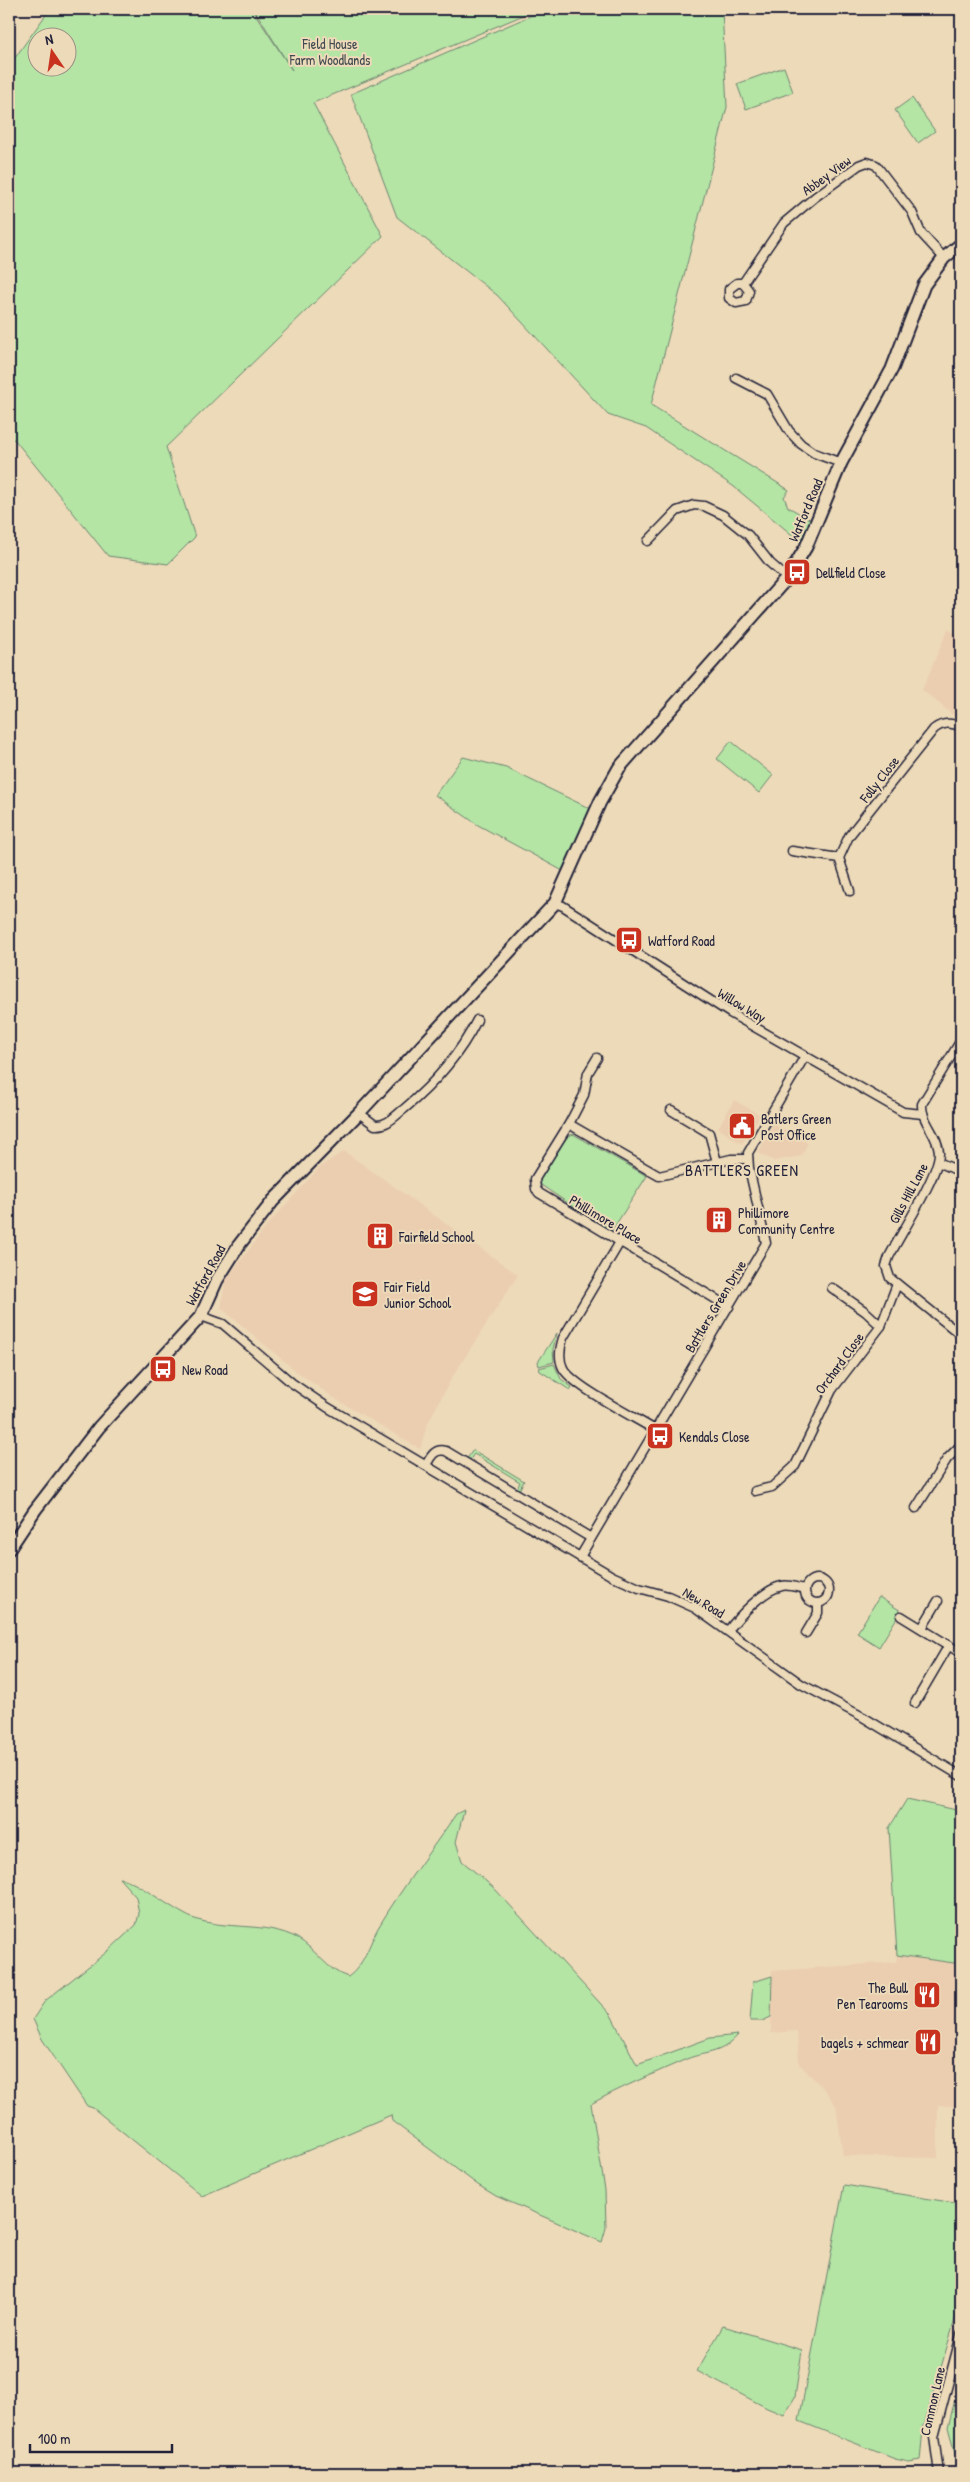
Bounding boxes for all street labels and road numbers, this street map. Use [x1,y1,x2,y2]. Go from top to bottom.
street label: Abbey View [798,151,855,200]
street label: Watford Road [783,475,827,544]
street label: Folly Close [854,752,904,808]
street label: Willow Way [714,983,770,1028]
street label: Gills Hill Lane [884,1159,932,1227]
street label: Phillimore Place [566,1190,646,1248]
street label: Watford Road [181,1241,230,1309]
street label: Battlers Green Drive [680,1256,750,1356]
street label: Orchard Close [810,1328,868,1398]
street label: New Road [680,1582,729,1622]
street label: Common Lane [915,2364,949,2437]

